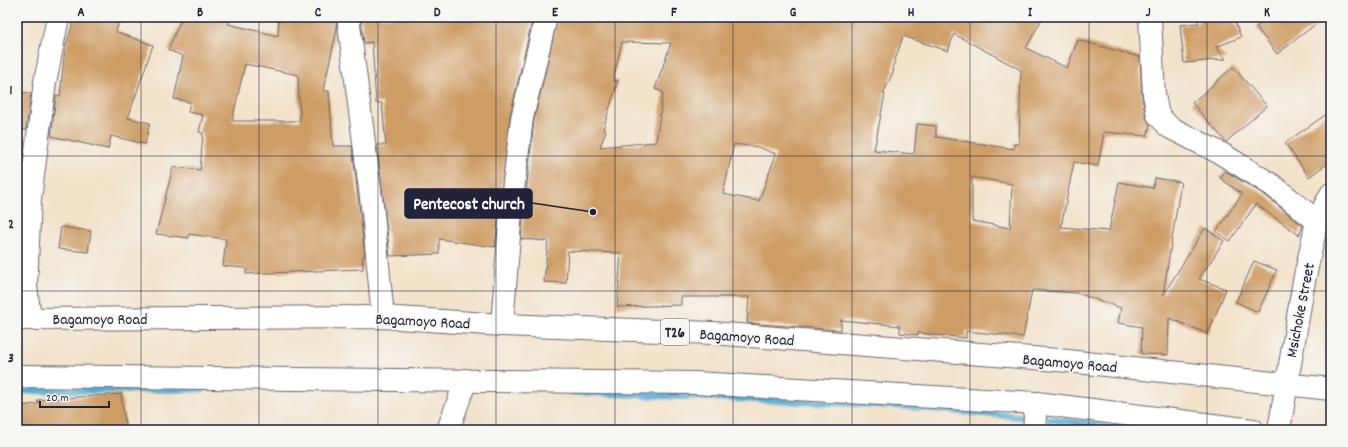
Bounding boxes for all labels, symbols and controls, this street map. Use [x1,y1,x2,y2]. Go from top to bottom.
text: A [77,4,85,23]
text: B [197,4,203,23]
text: C [315,4,322,23]
text: D [434,4,441,23]
text: E [552,4,559,23]
text: F [671,4,677,23]
text: G [790,4,797,23]
text: H [908,4,915,23]
text: I [1028,4,1033,23]
text: J [1146,4,1151,23]
text: K [1264,4,1270,23]
text: 1 [10,82,13,101]
callout: Pentecost church [405,189,532,218]
text: Pentecost church [413,194,525,218]
text: 2 [8,216,14,235]
street label: Msichoke Street [1281,261,1322,360]
street label: Bagamoyo Road [53,309,147,332]
street label: Bagamoyo Road [375,309,471,336]
road number: T26 [661,319,689,345]
street label: Bagamoyo Road [699,324,795,353]
street label: Bagamoyo Road [1022,349,1118,380]
text: 3 [8,350,14,369]
scale bar [40,383,109,409]
text: 20 m [46,390,69,407]

